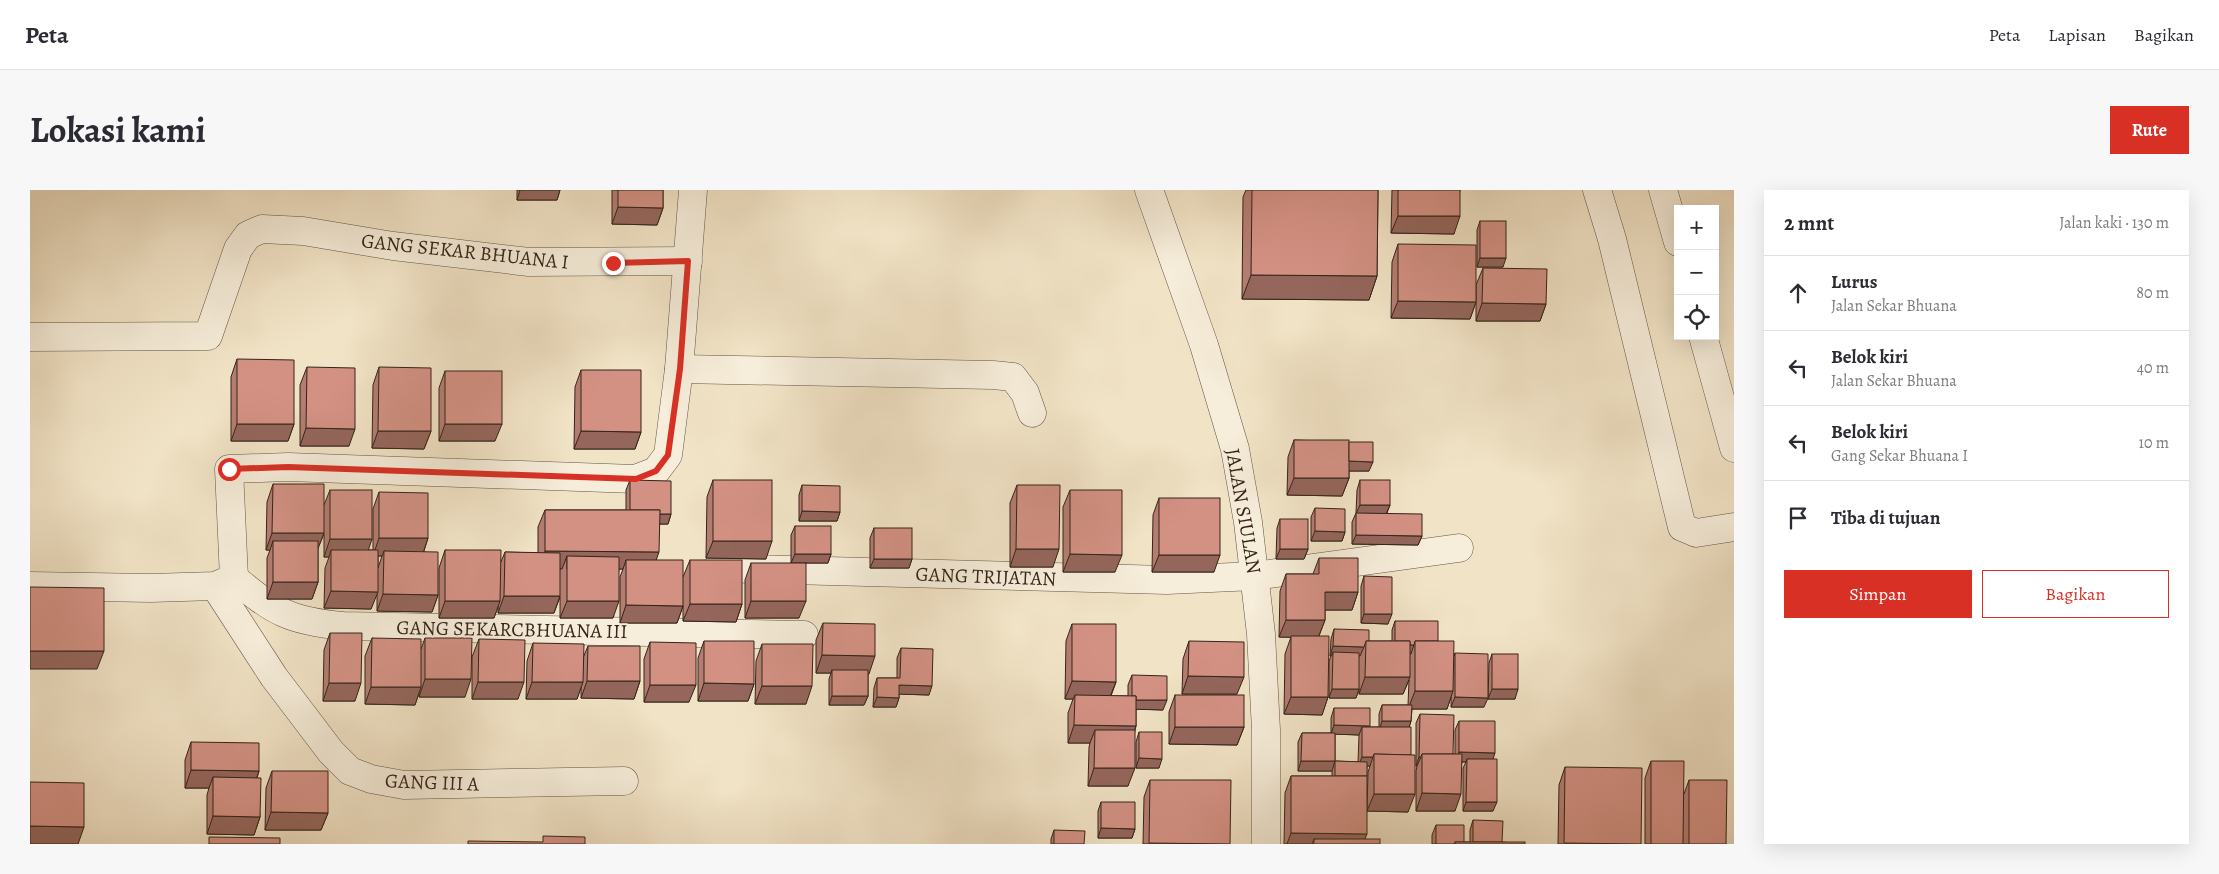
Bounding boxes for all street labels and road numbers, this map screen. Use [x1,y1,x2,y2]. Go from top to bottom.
street label: GANG SEKAR BHUANA I [360,227,570,276]
street label: JALAN SIULAN [1219,446,1268,576]
street label: GANG TRIJATAN [915,561,1057,592]
street label: GANG SEKARCBHUANA III [396,614,628,645]
street label: GANG III A [385,767,480,798]

